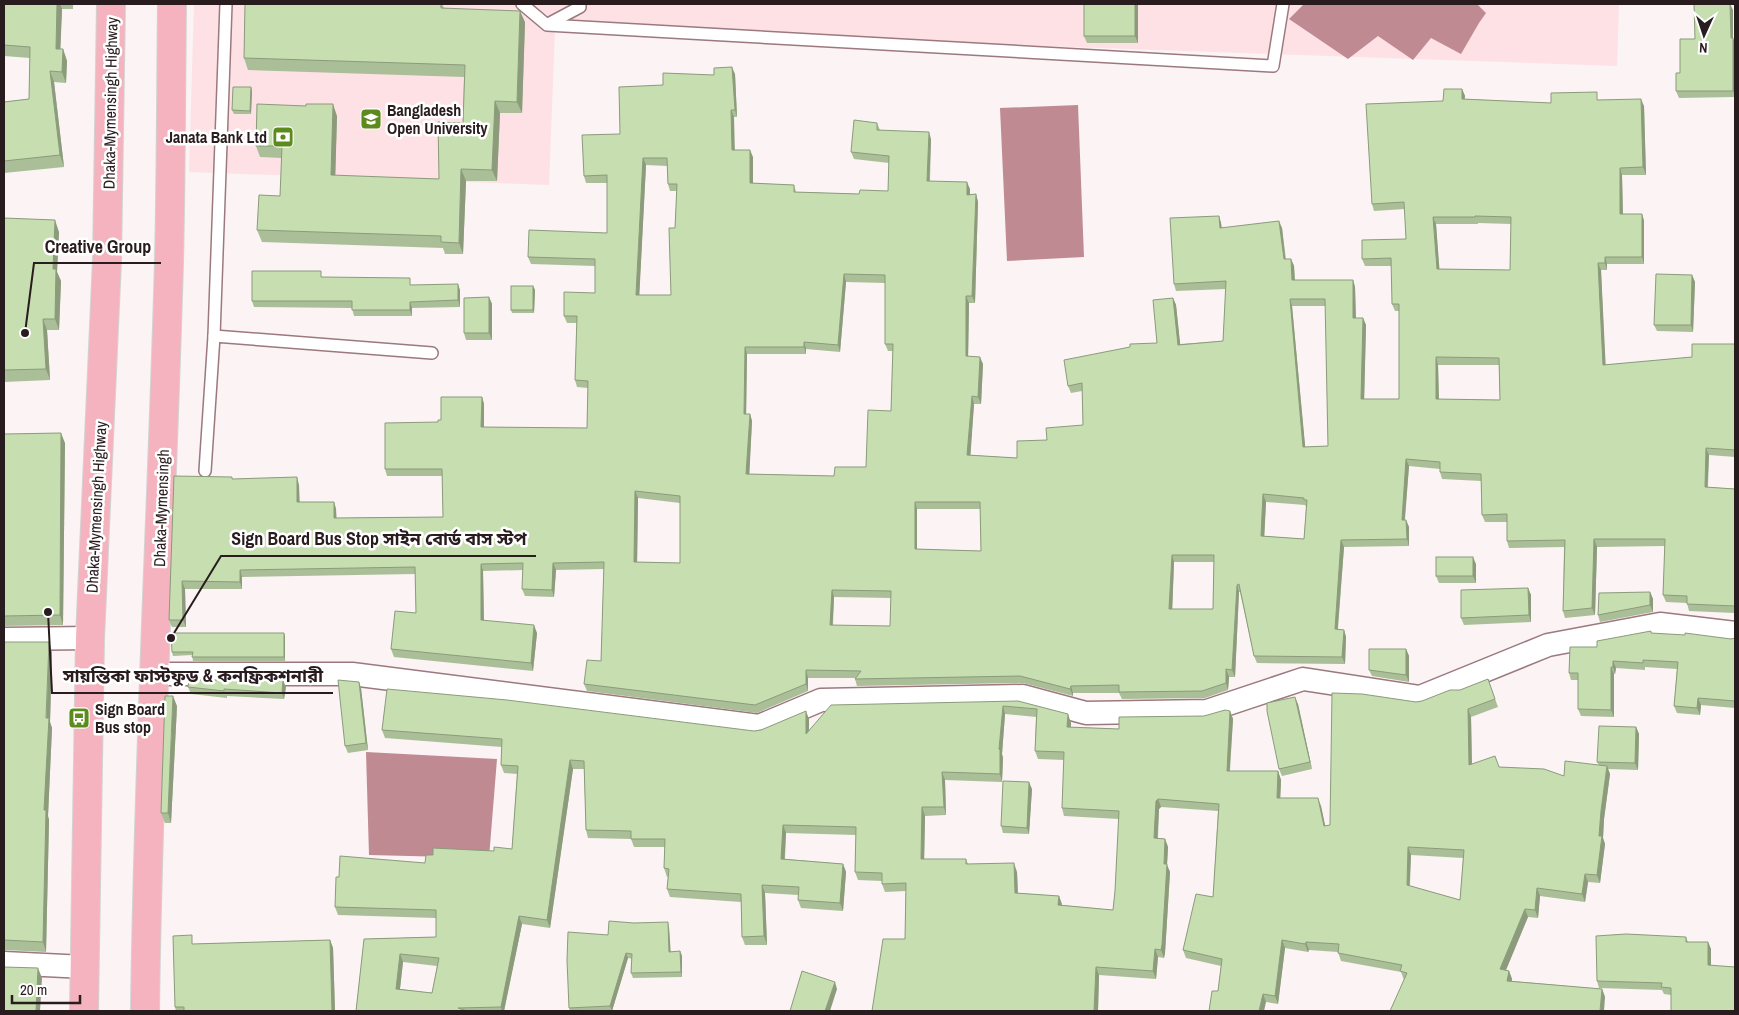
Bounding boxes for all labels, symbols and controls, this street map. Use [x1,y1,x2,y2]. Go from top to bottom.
north arrow [1679,10,1729,60]
street label: Dhaka-Mymensingh Highway [97,16,123,189]
text: N [1699,39,1708,57]
place label: Bangladesh Open University [387,99,488,139]
school or university icon: Bangladesh Open University [359,107,383,131]
bank icon: Janata Bank Ltd [271,125,295,149]
place label: Janata Bank Ltd [166,126,267,148]
callout: Creative Group [34,230,161,263]
text: Creative Group [45,234,151,259]
street label: Dhaka-Mymensingh Highway [81,420,112,594]
street label: Dhaka-Mymensingh [148,449,174,567]
callout: Sign Board Bus Stop সাইন বোর্ড বাস স্টপ [221,523,536,556]
text: Sign Board Bus Stop সাইন বোর্ড বাস স্টপ [231,526,527,551]
callout: সায়ন্তিকা ফাস্টফুড & কনফ্রিকশনারী [52,660,333,693]
text: সায়ন্তিকা ফাস্টফুড & কনফ্রিকশনারী [62,663,324,688]
place label: Sign Board Bus stop [95,698,165,738]
bus stop icon: Sign Board Bus stop [67,706,91,730]
scale bar [12,972,80,1004]
text: 20 m [20,979,47,1000]

